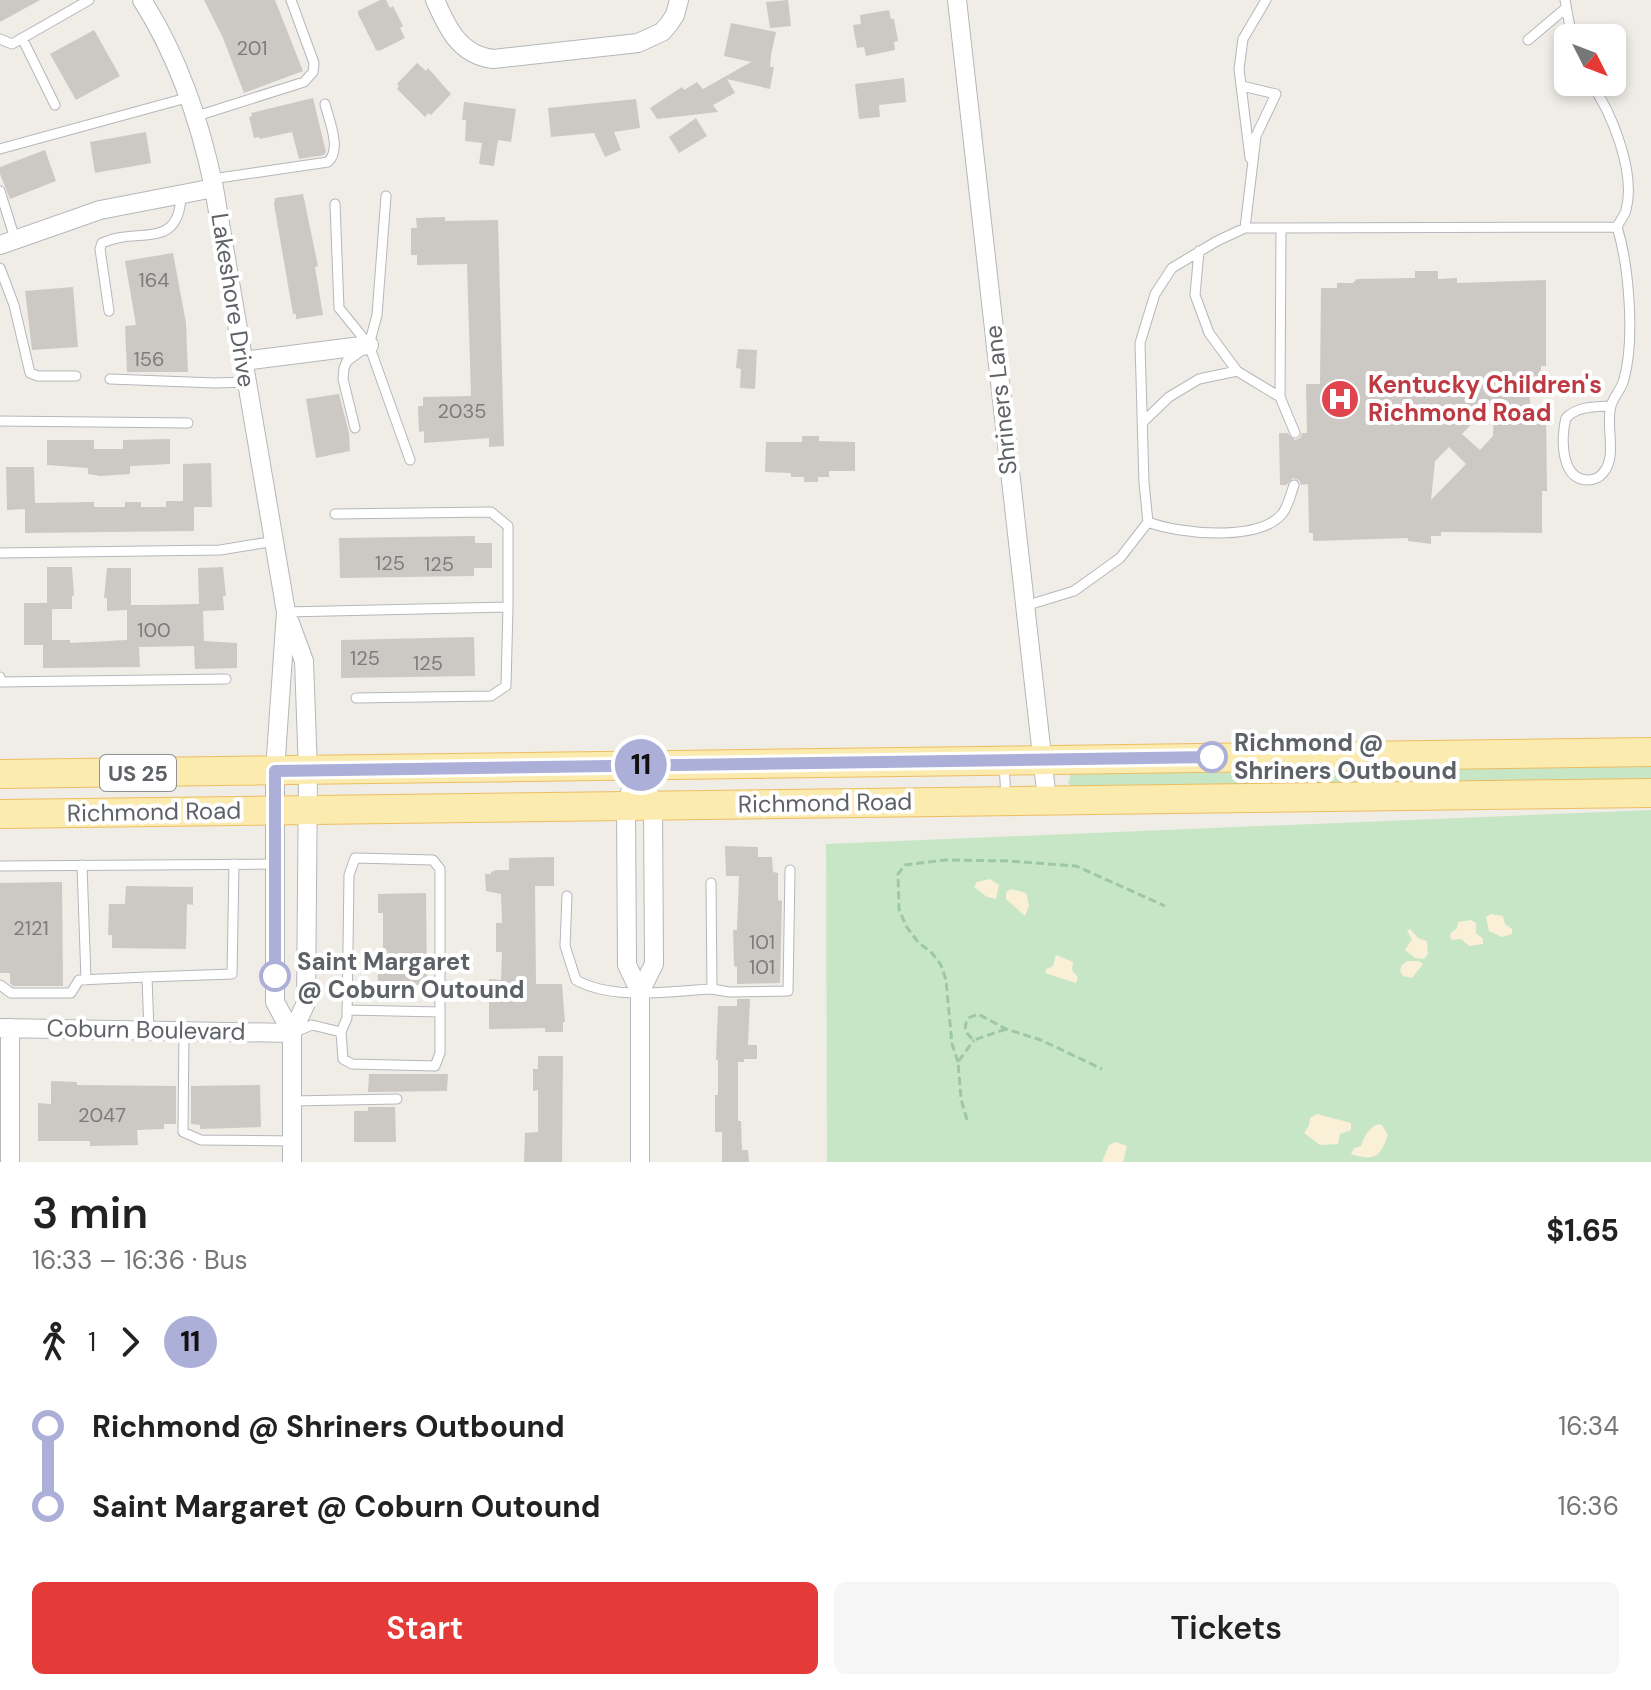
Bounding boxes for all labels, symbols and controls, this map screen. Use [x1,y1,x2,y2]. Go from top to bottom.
north arrow [1554,24,1626,96]
map controls [1554,24,1626,96]
house number: 201 [236,35,268,61]
street label: Lakeshore Drive [204,211,263,389]
house number: 164 [139,267,169,293]
street label: Shriners Lane [977,324,1024,476]
house number: 156 [134,346,165,372]
place label: Kentucky Children's Richmond Road [1368,369,1602,428]
hospital icon: Kentucky Children's Richmond Road [1319,378,1361,420]
house number: 2035 [437,398,487,424]
house number: 125 [375,550,405,576]
house number: 125 [424,551,454,577]
house number: 100 [137,617,171,643]
house number: 125 [350,645,380,671]
house number: 125 [413,650,443,676]
place label: Richmond @ Shriners Outbound [1234,727,1457,786]
line badge: 11 [605,739,677,791]
marker: Richmond @ Shriners Outbound [1197,742,1227,772]
text: 11 [631,746,651,783]
road number: US 25 [100,755,176,791]
street label: Richmond Road [738,785,912,820]
street label: Richmond Road [67,794,241,829]
house number: 2121 [13,915,49,941]
house number: 101 [749,929,775,955]
place label: Saint Margaret @ Coburn Outound [297,946,525,1005]
house number: 101 [749,954,775,980]
marker: Saint Margaret @ Coburn Outound [260,961,290,991]
street label: Coburn Boulevard [46,1012,246,1047]
house number: 2047 [78,1102,126,1128]
text: 3 min [32,1184,148,1242]
text: $1.65 [1546,1211,1619,1250]
text: 16:33 – 16:36 · Bus [32,1243,248,1277]
icon: walk [32,1320,76,1364]
icon: forward [108,1320,152,1364]
text: 11 [180,1323,201,1360]
text: 1 [88,1325,96,1359]
text: Richmond @ Shriners Outbound [92,1407,565,1446]
text: 16:34 [1558,1409,1619,1443]
text: Saint Margaret @ Coburn Outound [92,1487,600,1526]
text: 16:36 [1558,1489,1619,1523]
button: Start [32,1582,818,1674]
button: Tickets [834,1582,1619,1674]

